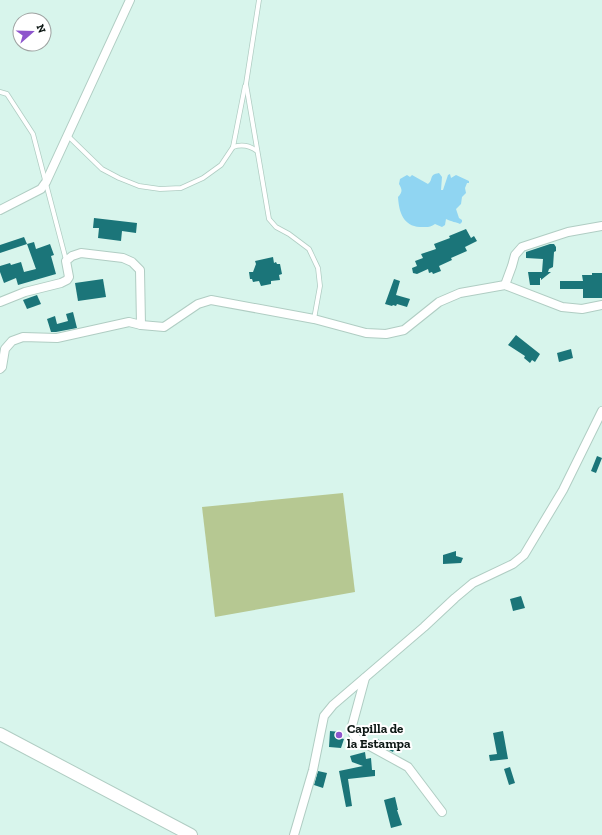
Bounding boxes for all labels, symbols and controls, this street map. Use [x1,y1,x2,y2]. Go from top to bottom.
north arrow [12,12,52,52]
text: N [33,23,49,35]
place label: Capilla de la Estampa [347,721,411,751]
marker: Capilla de la Estampa [334,730,344,740]

